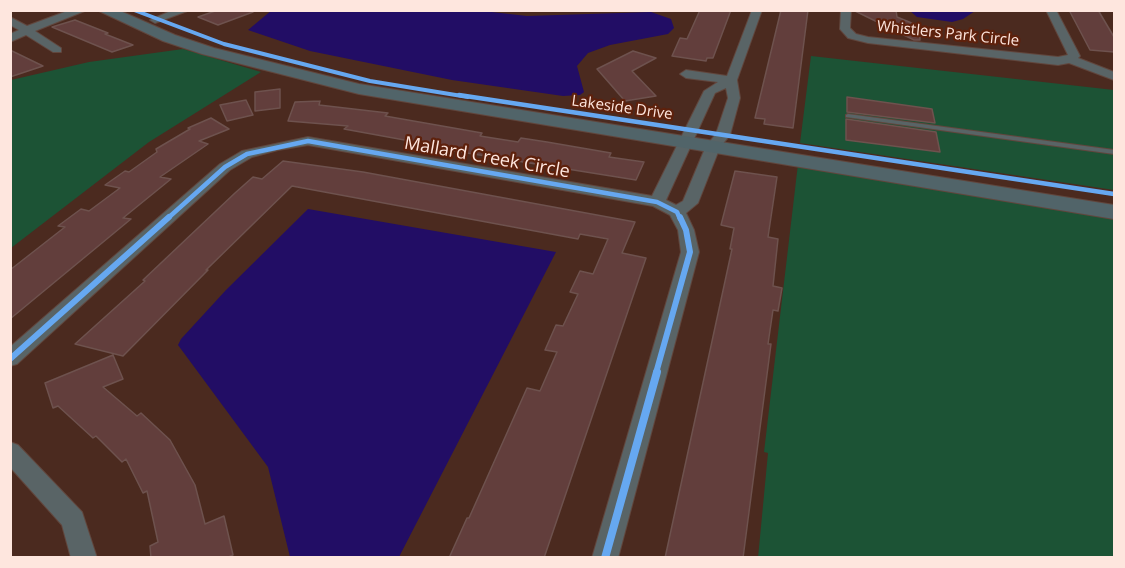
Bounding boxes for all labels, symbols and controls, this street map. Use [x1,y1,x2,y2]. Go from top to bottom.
street label: Whistlers Park Circle [876,18,1020,50]
street label: Lakeside Drive [570,92,674,124]
street label: Mallard Creek Circle [402,133,572,183]

